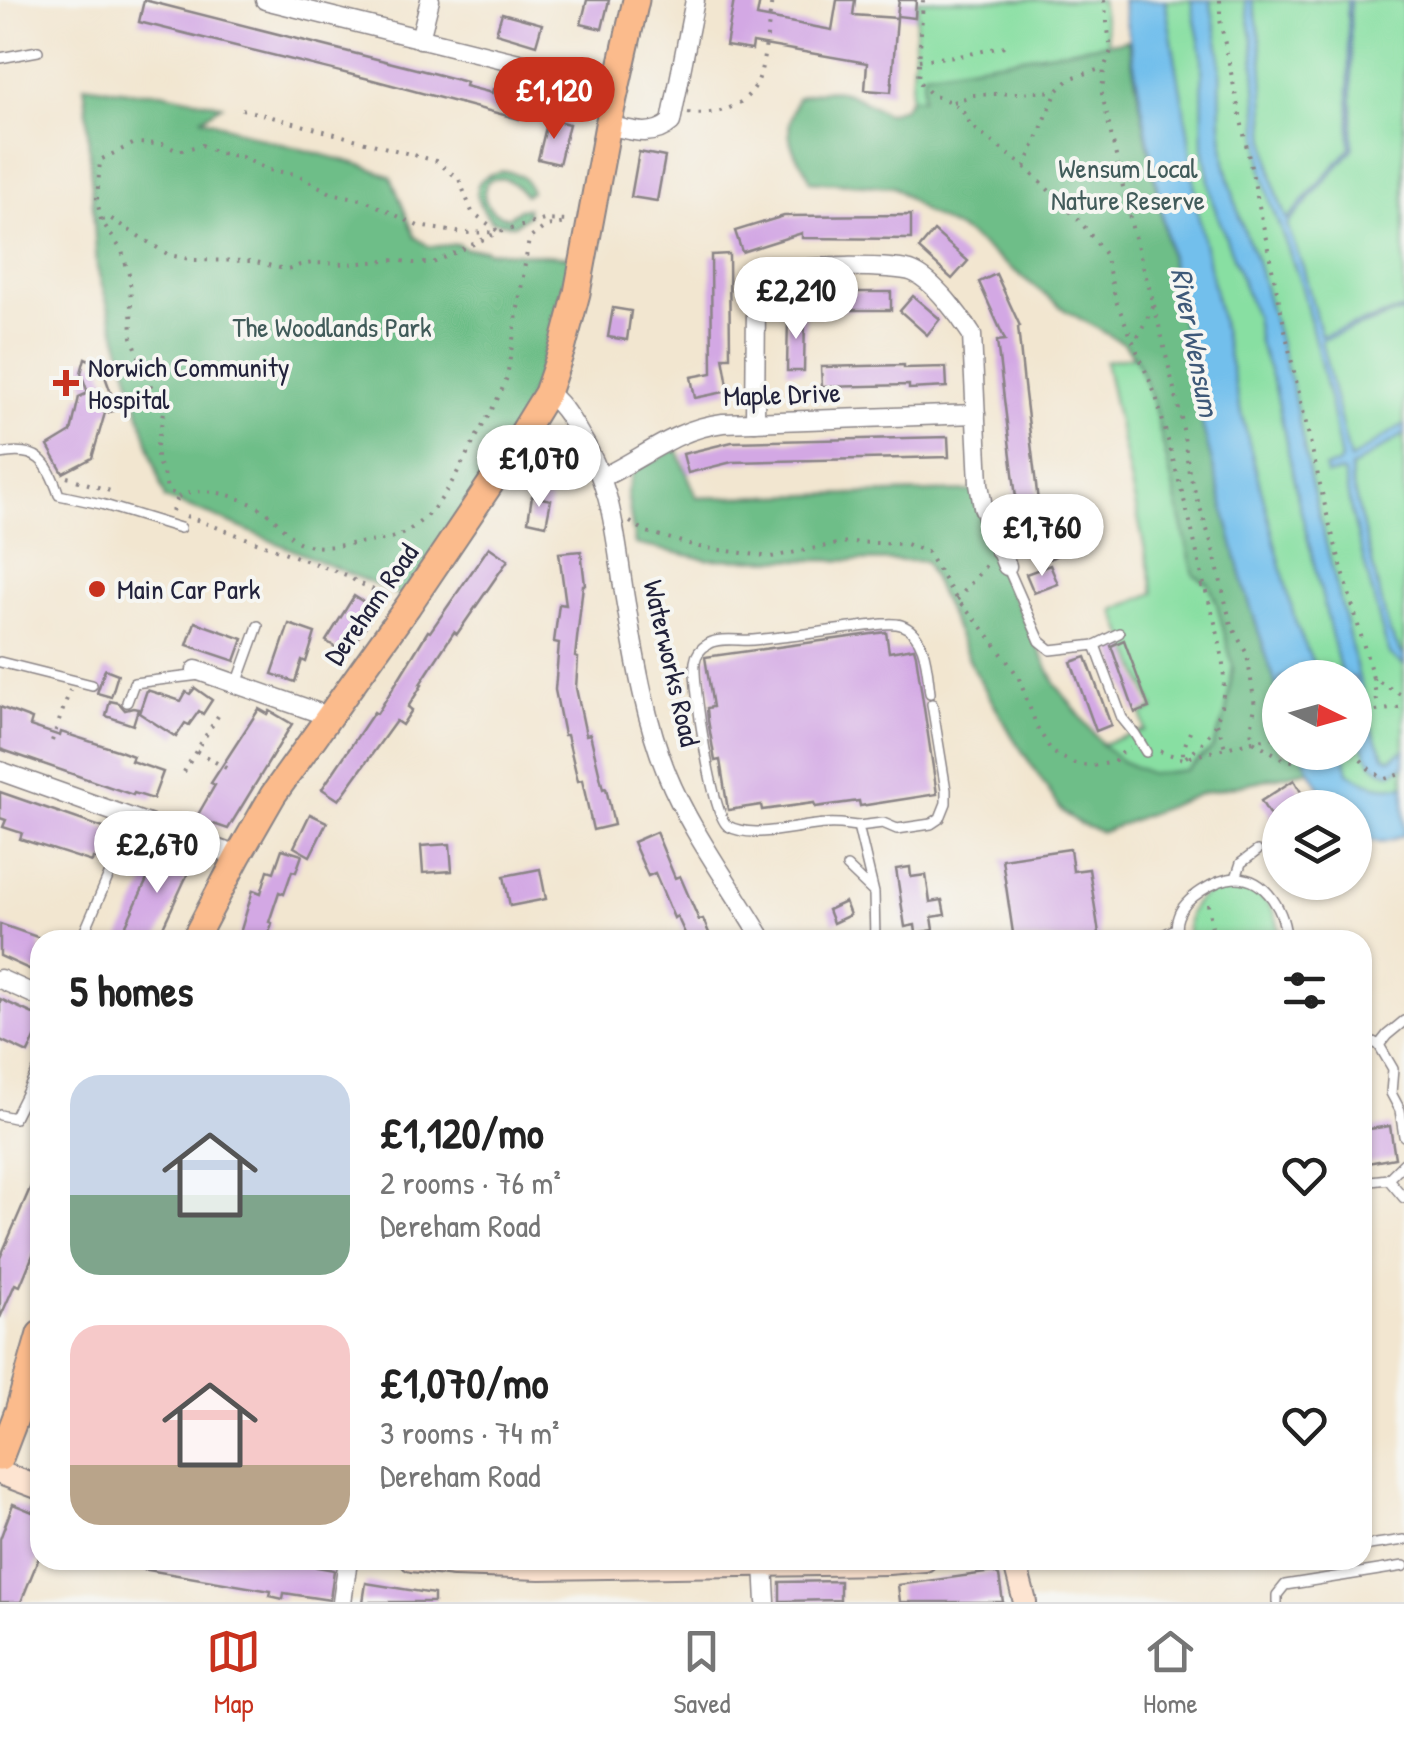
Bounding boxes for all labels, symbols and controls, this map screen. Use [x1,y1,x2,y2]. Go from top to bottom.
pin: £1,120 [473,57,635,142]
text: £1,120 [516,68,592,111]
park label: Wensum Local Nature Reserve [1051,149,1205,219]
pin: £2,210 [715,257,877,342]
water label: River Wensum [1162,264,1230,421]
text: £2,210 [756,268,836,311]
park label: The Woodlands Park [232,308,432,346]
place label: Norwich Community Hospital [88,348,290,418]
marker: Norwich Community Hospital [53,370,79,396]
street label: Maple Drive [723,373,841,415]
pin: £1,070 [458,425,620,510]
text: £1,070 [499,436,579,479]
pin: £1,760 [961,494,1123,579]
text: £1,760 [1003,505,1081,548]
street label: Dereham Road [315,536,427,672]
place label: Main Car Park [117,570,261,608]
street label: Waterworks Road [634,576,710,750]
marker: Main Car Park [86,578,108,600]
north arrow [1262,660,1372,770]
map controls [1262,660,1372,900]
button: layers [1262,790,1372,900]
pin: £2,670 [76,811,238,896]
text: £2,670 [116,822,198,865]
text: 5 homes [70,962,193,1019]
icon: filters [1277,963,1332,1018]
text: £1,120/mo [380,1104,544,1161]
icon: home [150,1115,270,1235]
icon: heart [1277,1148,1332,1203]
text: 2 rooms · 76 m² [380,1161,561,1204]
text: Dereham Road [380,1204,541,1247]
text: £1,070/mo [380,1354,549,1411]
icon: home [150,1365,270,1485]
icon: heart [1277,1398,1332,1453]
text: 3 rooms · 74 m² [380,1411,559,1454]
text: Dereham Road [380,1454,541,1497]
tab: Map [206,1624,261,1722]
tab: Saved [673,1624,731,1722]
tab: Home [1143,1624,1198,1722]

